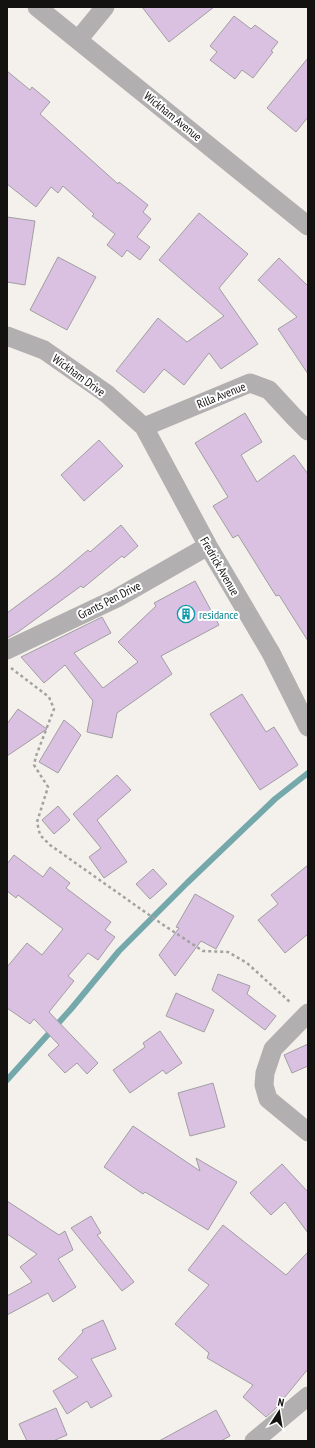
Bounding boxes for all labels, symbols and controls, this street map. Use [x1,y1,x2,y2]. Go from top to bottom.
street label: Wickham Avenue [141,88,205,144]
street label: Wickham Drive [50,351,108,399]
street label: Rilla Avenue [194,378,248,412]
street label: Fredrick Avenue [197,534,243,598]
street label: Grants Pen Drive [75,578,143,622]
building icon: residance [176,604,196,624]
place label: residance [199,607,238,622]
north arrow [259,1392,299,1432]
text: N [277,1395,285,1410]

